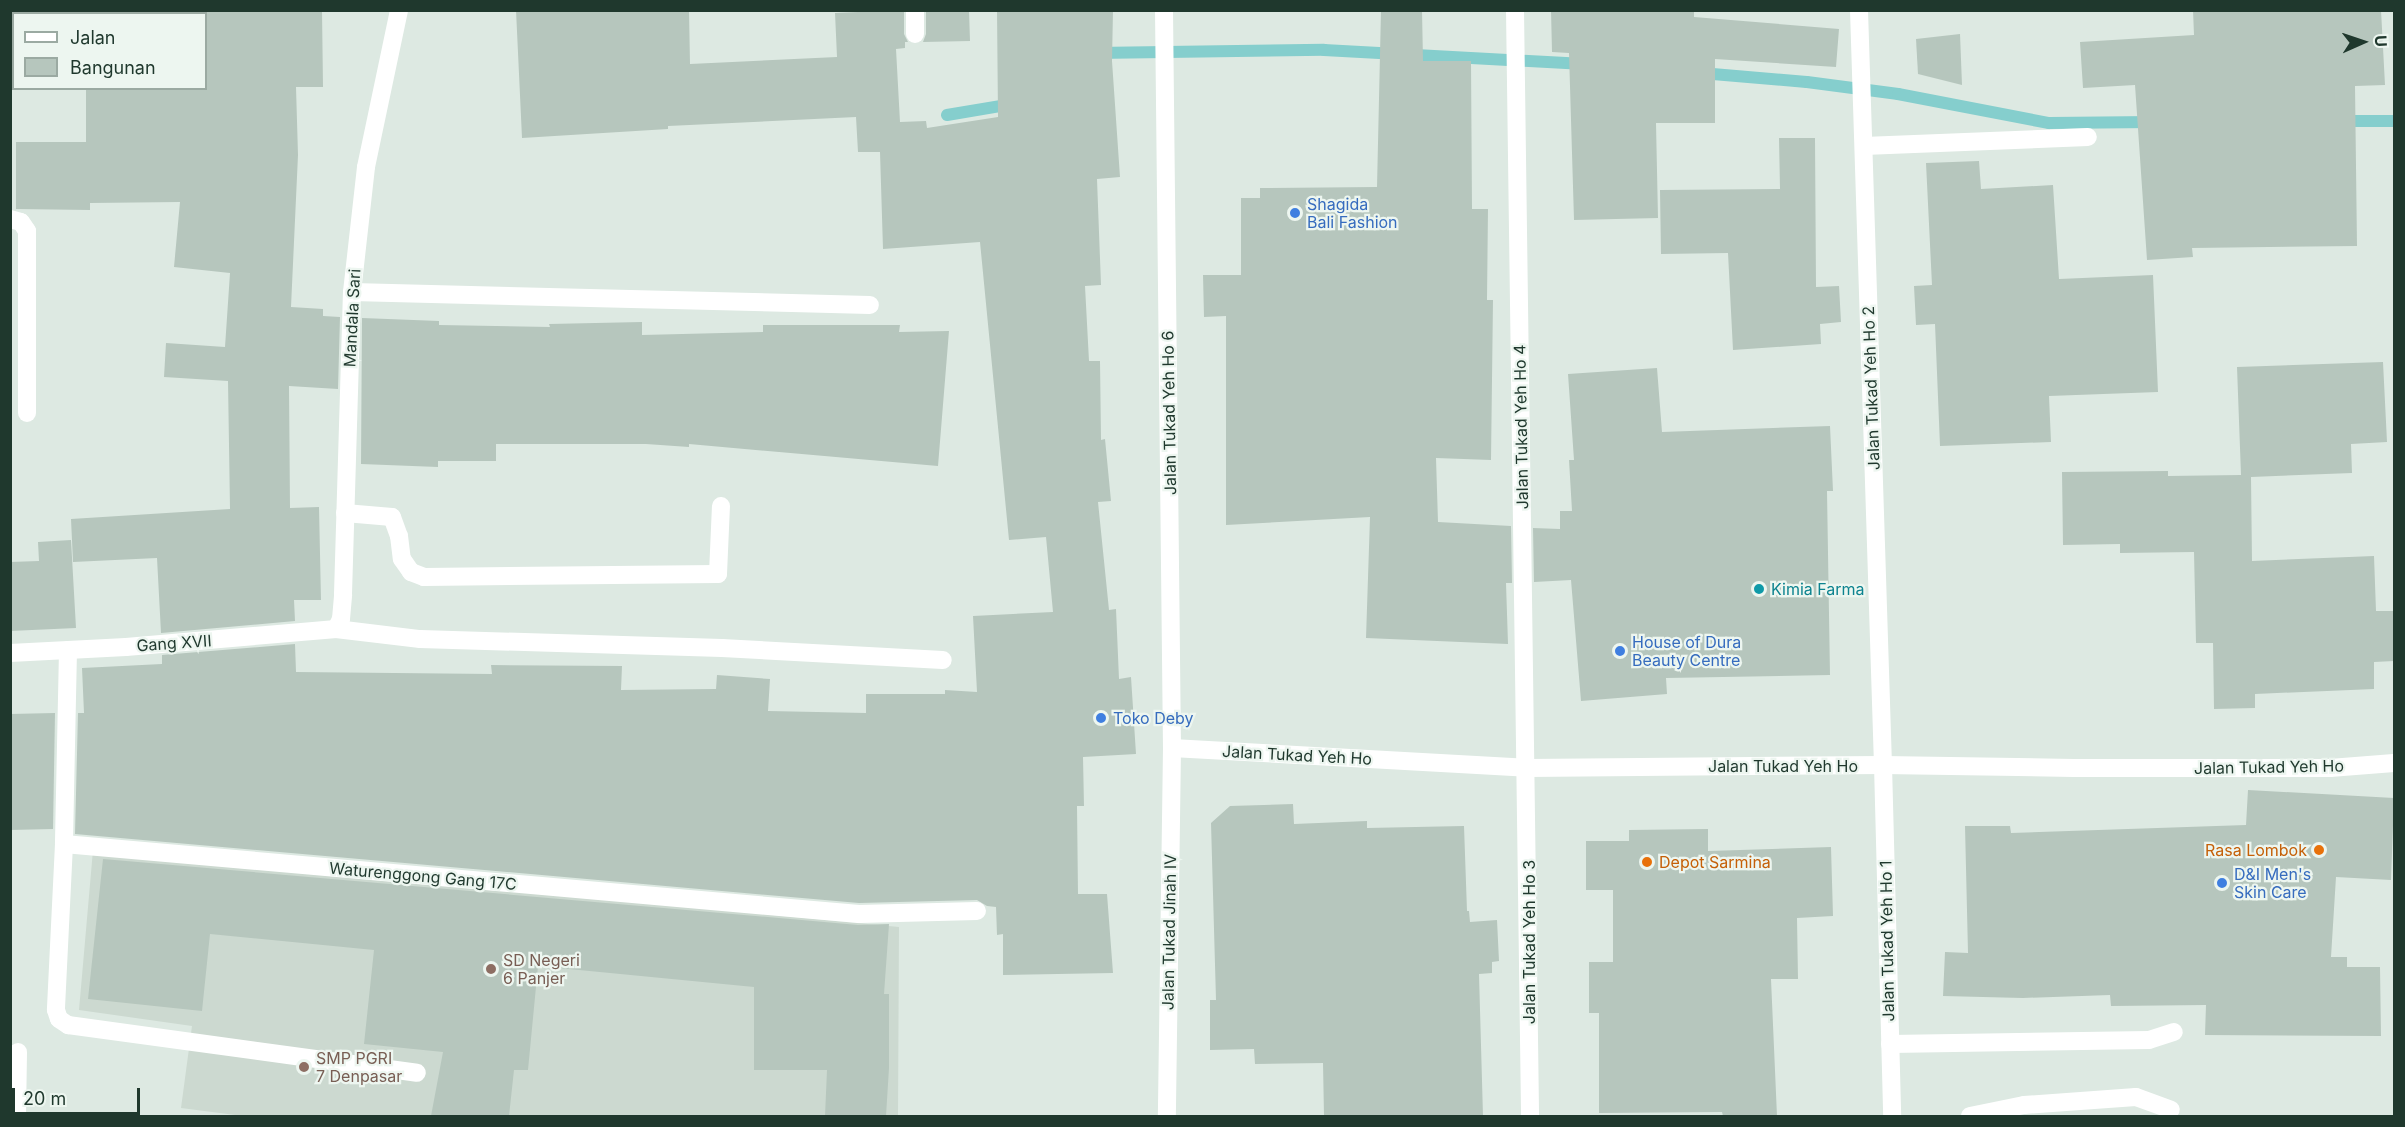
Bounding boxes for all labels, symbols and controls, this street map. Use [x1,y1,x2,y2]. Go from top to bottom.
legend [12,12,207,90]
north arrow [2333,12,2393,72]
text: Jalan [70,27,115,48]
text: U [2371,35,2391,47]
text: Bangunan [70,57,156,78]
place label: Shagida Bali Fashion [1307,194,1398,232]
marker: Shagida Bali Fashion [1288,206,1302,220]
street label: Mandala Sari [340,268,364,368]
street label: Jalan Tukad Yeh Ho 2 [1859,306,1883,470]
street label: Jalan Tukad Yeh Ho 6 [1158,331,1180,495]
street label: Jalan Tukad Yeh Ho 4 [1510,344,1532,510]
place label: Kimia Farma [1771,579,1865,599]
marker: Kimia Farma [1752,582,1766,596]
street label: Gang XVII [136,631,212,655]
place label: House of Dura Beauty Centre [1632,632,1741,670]
marker: House of Dura Beauty Centre [1613,644,1627,658]
place label: Toko Deby [1113,708,1194,728]
marker: Toko Deby [1094,711,1108,725]
street label: Jalan Tukad Yeh Ho [1222,741,1372,769]
street label: Jalan Tukad Yeh Ho [1708,756,1858,776]
street label: Jalan Tukad Yeh Ho [2194,756,2344,778]
place label: Rasa Lombok [2205,840,2307,860]
marker: Rasa Lombok [2312,843,2326,857]
place label: Depot Sarmina [1659,852,1771,872]
street label: Jalan Tukad Jinah IV [1158,854,1180,1010]
marker: Depot Sarmina [1640,855,1654,869]
street label: Waturenggong Gang 17C [328,858,518,894]
street label: Jalan Tukad Yeh Ho 3 [1519,860,1539,1024]
street label: Jalan Tukad Yeh Ho 1 [1876,860,1898,1022]
place label: D&I Men's Skin Care [2234,864,2311,902]
marker: D&I Men's Skin Care [2215,876,2229,890]
place label: SD Negeri 6 Panjer [503,950,580,988]
marker: SD Negeri 6 Panjer [484,962,498,976]
place label: SMP PGRI 7 Denpasar [316,1048,402,1086]
marker: SMP PGRI 7 Denpasar [297,1060,311,1074]
scale bar [15,1076,142,1114]
text: 20 m [23,1088,66,1109]

